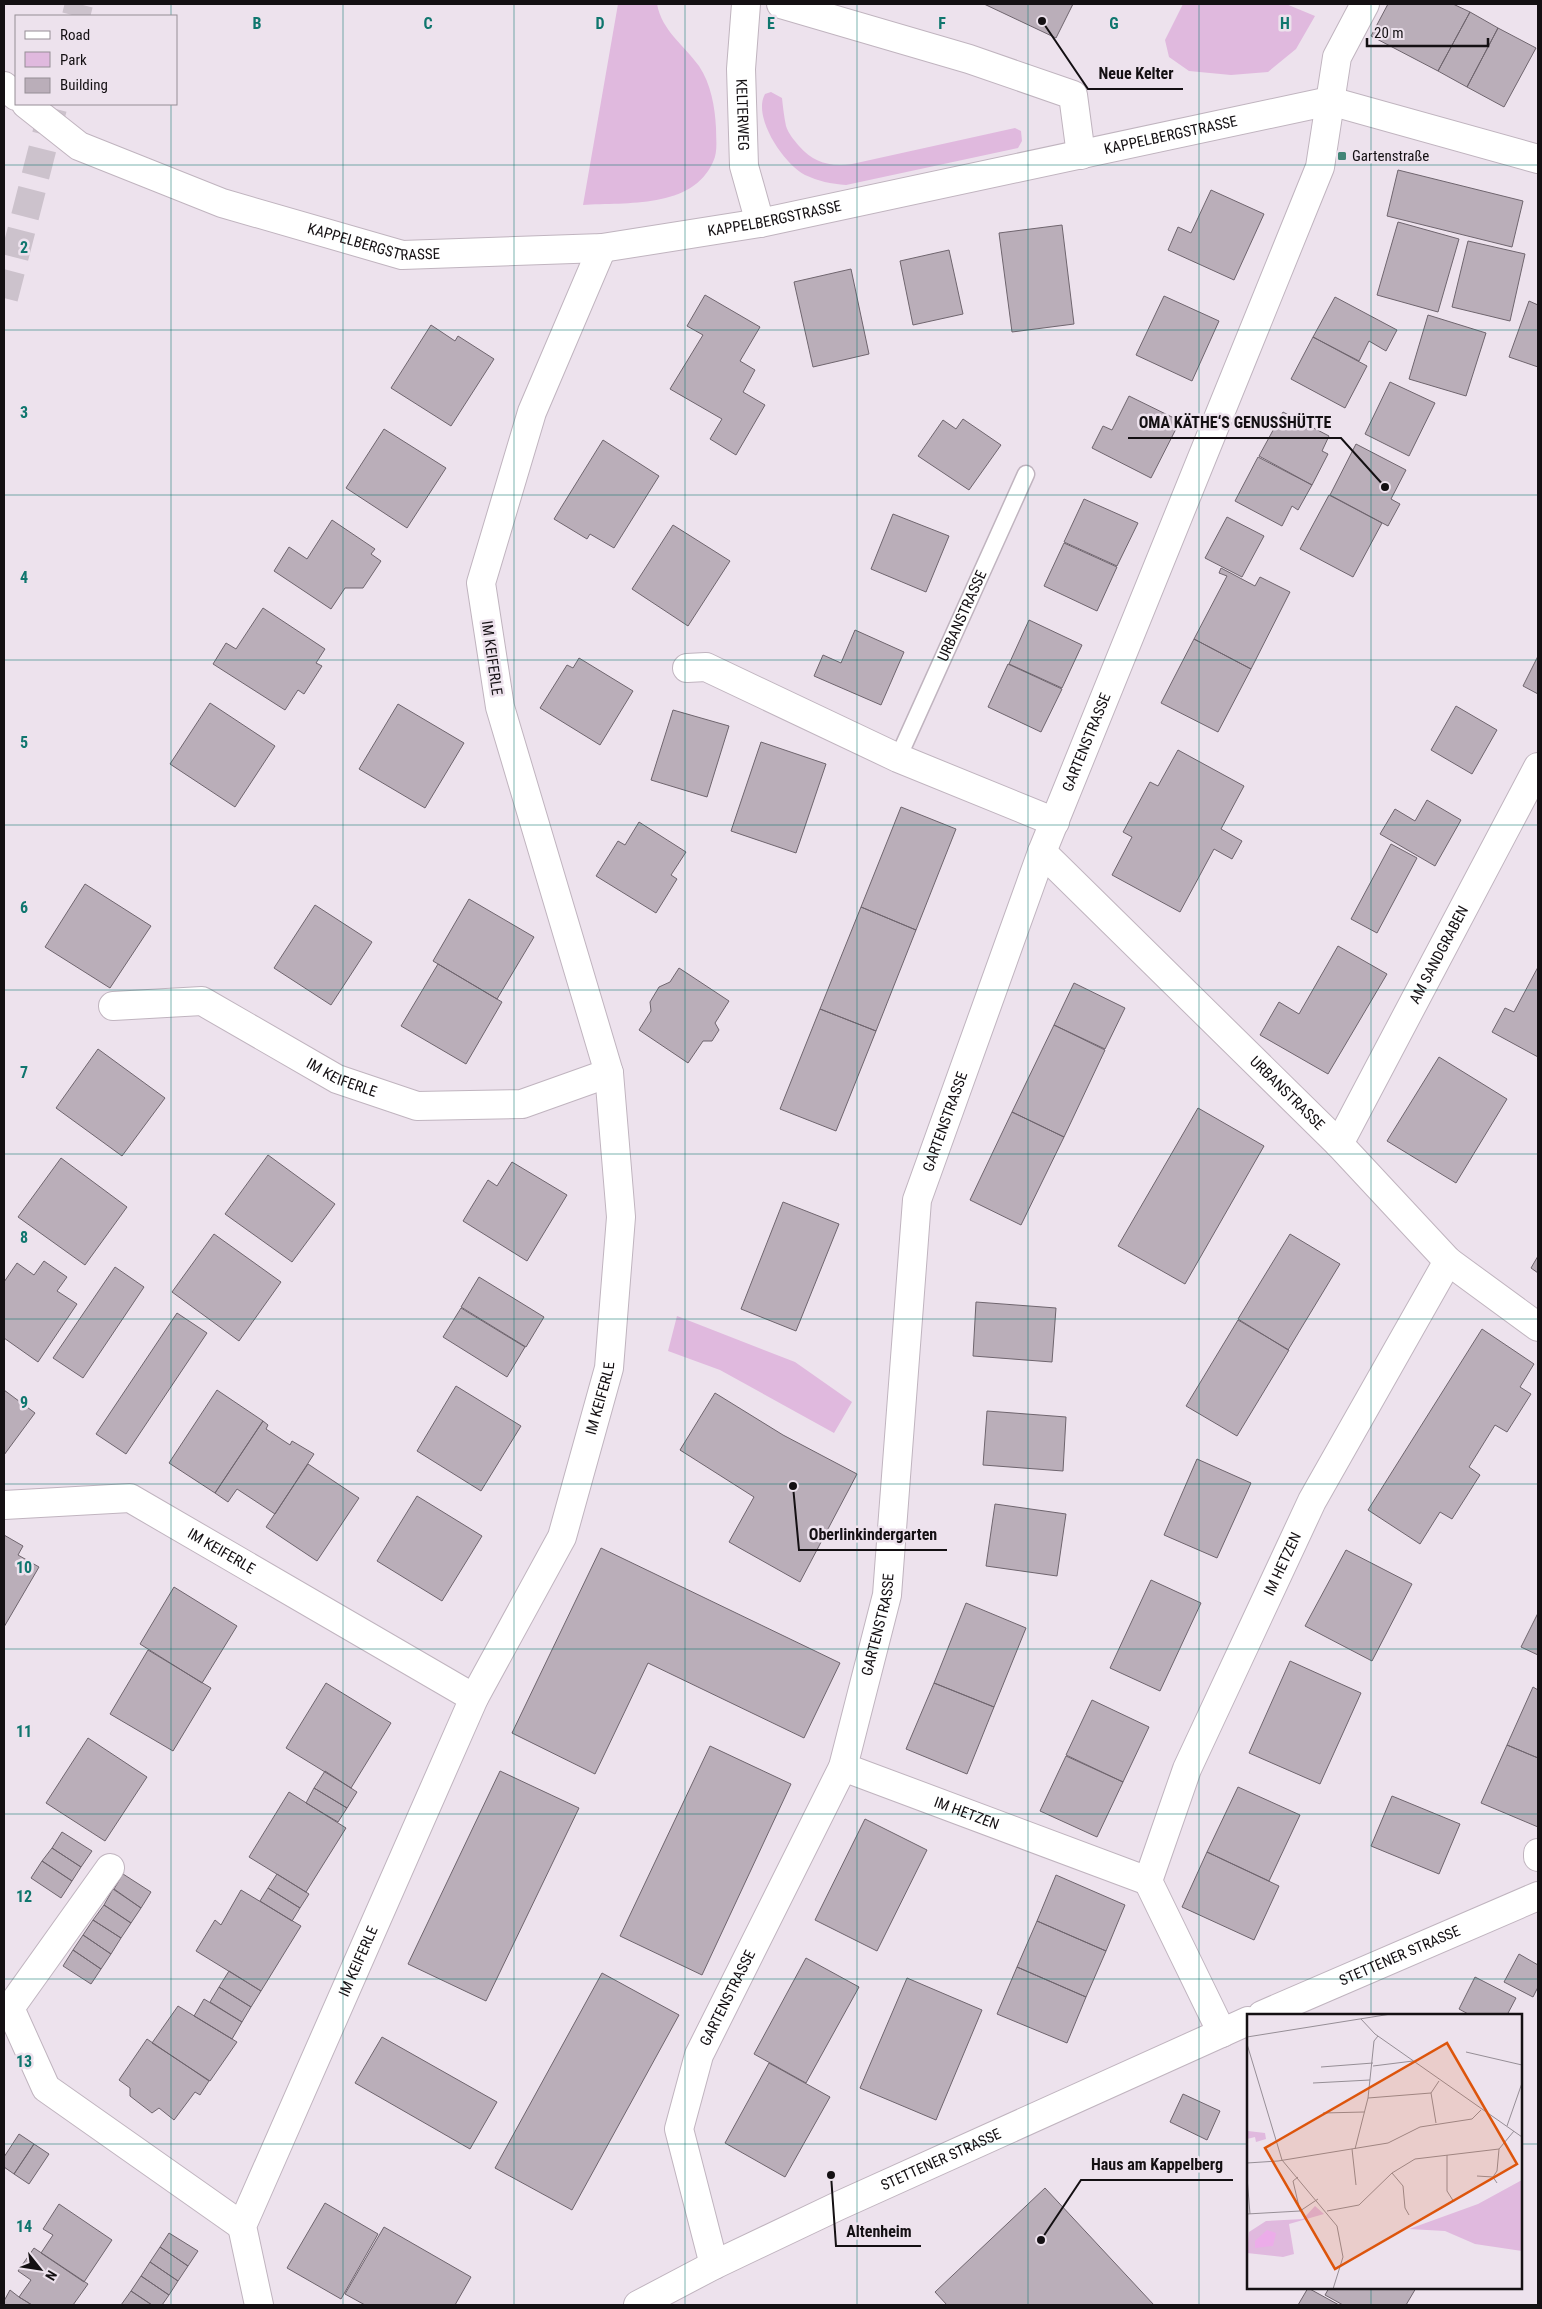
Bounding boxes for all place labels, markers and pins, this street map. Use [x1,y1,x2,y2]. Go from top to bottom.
callout: Neue Kelter [1088,58,1183,89]
place label: Gartenstraße [1352,147,1429,165]
marker: Gartenstraße [1336,150,1348,162]
callout: OMA KÄTHE‘S GENUSSHÜTTE [1128,407,1341,438]
callout: Oberlinkindergarten [799,1519,947,1550]
callout: Haus am Kappelberg [1081,2149,1233,2180]
callout: Altenheim [836,2215,921,2246]

